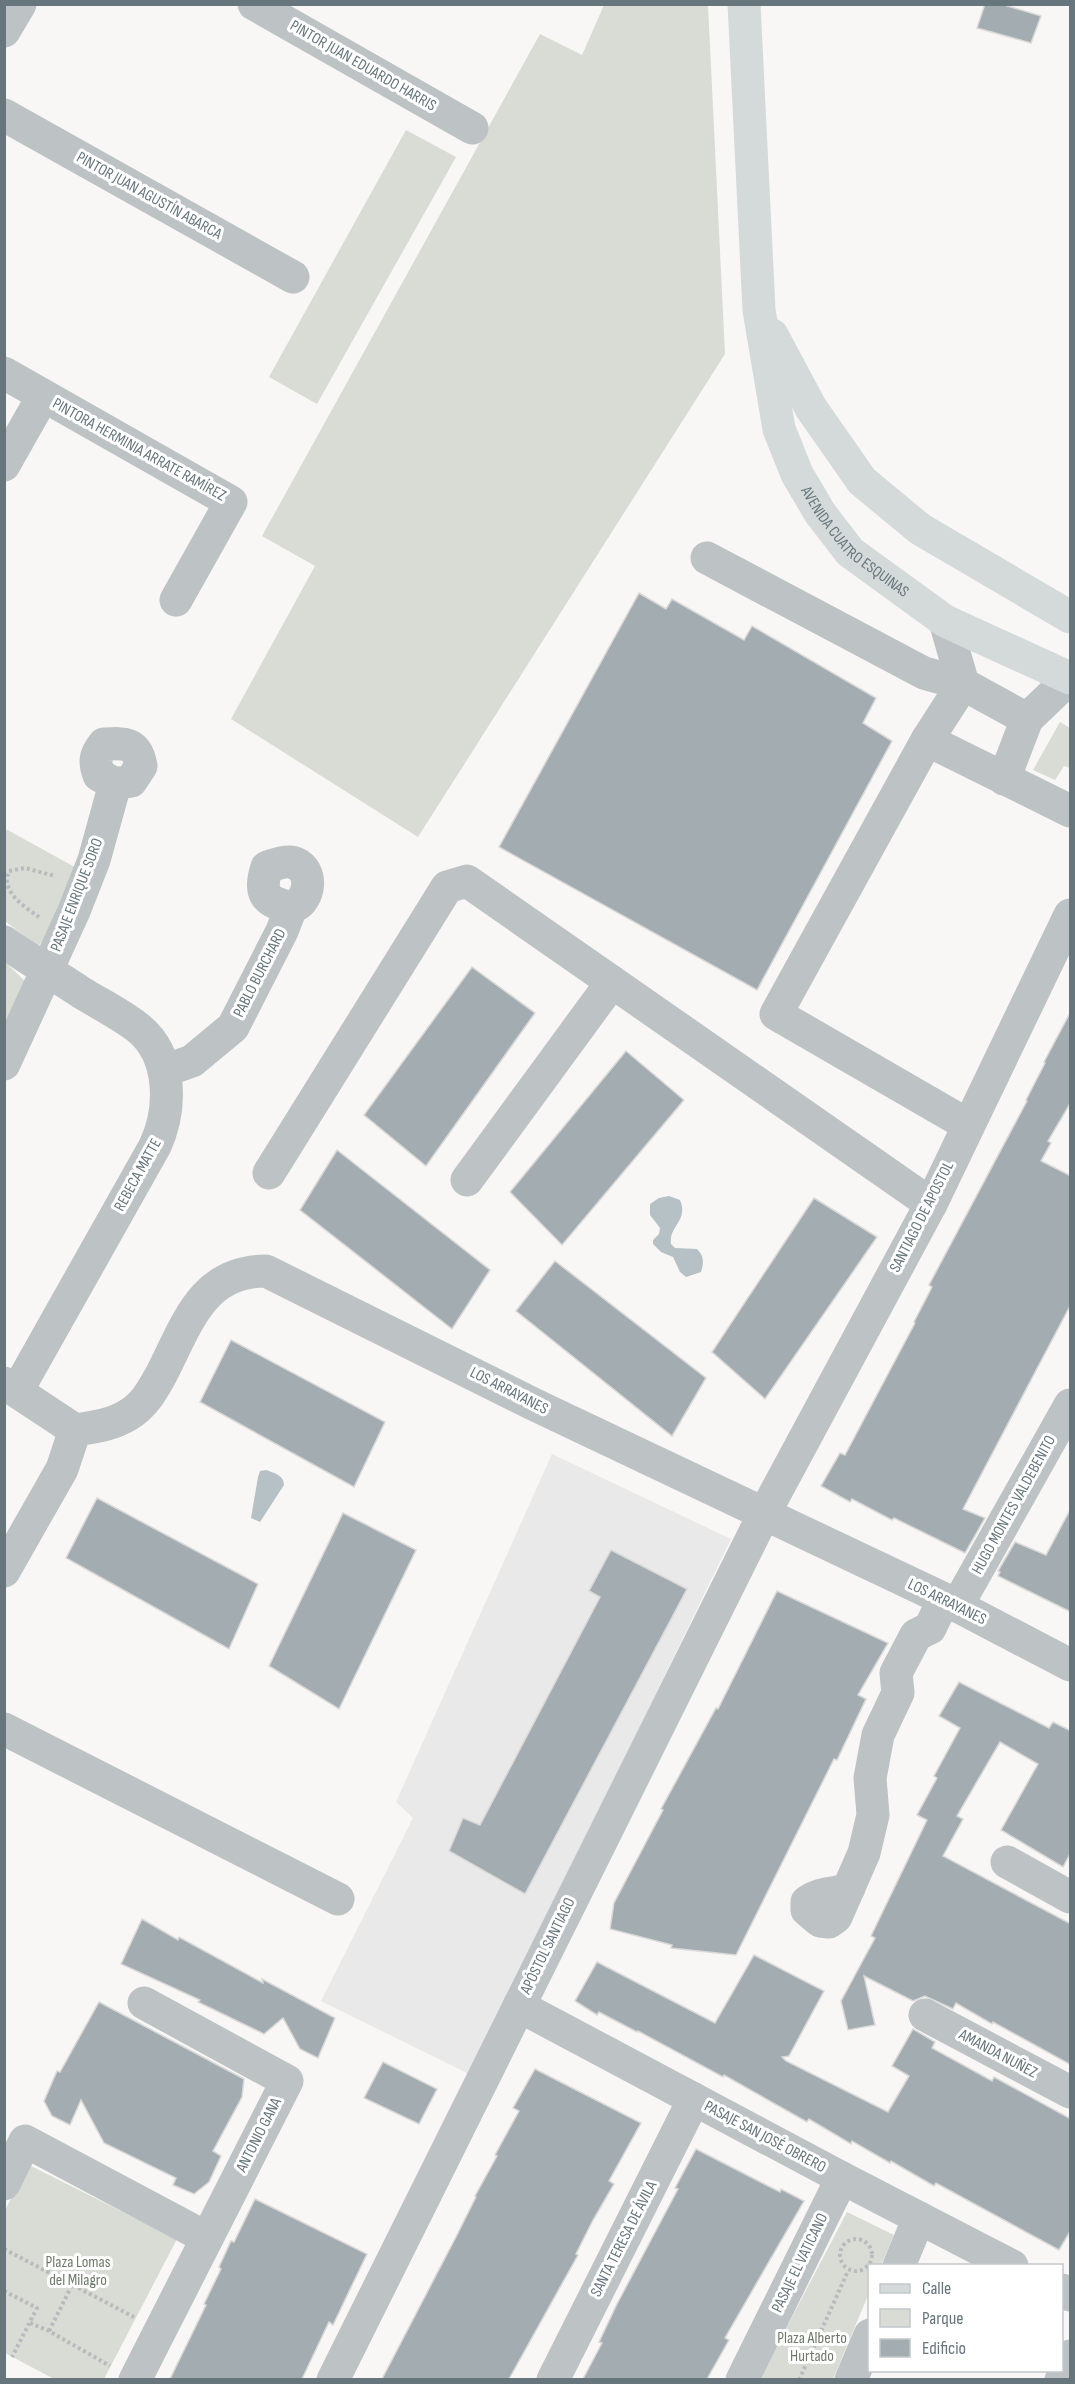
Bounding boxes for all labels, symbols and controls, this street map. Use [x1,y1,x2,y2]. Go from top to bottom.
street label: PINTOR JUAN EDUARDO HARRIS [287,16,440,116]
street label: PINTOR JUAN AGUSTÍN ABARCA [73,148,225,244]
street label: PINTORA HERMINIA ARRATE RAMÍREZ [49,394,229,506]
street label: AVENIDA CUATRO ESQUINAS [796,482,913,601]
street label: PASAJE ENRIQUE SORO [47,836,107,954]
street label: PABLO BURCHARD [230,925,290,1020]
street label: REBECA MATTE [110,1135,166,1215]
street label: SANTIAGO DE APOSTOL [886,1158,958,1276]
street label: LOS ARRAYANES [467,1363,551,1419]
street label: HUGO MONTES VALDEBENITO [968,1432,1060,1578]
street label: LOS ARRAYANES [905,1575,989,1629]
street label: APÓSTOL SANTIAGO [516,1895,580,1998]
street label: AMANDA NUÑEZ [955,2025,1041,2083]
street label: ANTONIO GANA [232,2095,286,2176]
street label: PASAJE SAN JOSÉ OBRERO [701,2097,829,2177]
street label: SANTA TERESA DE ÁVILA [587,2178,661,2300]
street label: PASAJE EL VATICANO [768,2210,832,2316]
park label: Plaza Lomas del Milagro [46,2253,111,2290]
legend [868,2264,1063,2372]
text: Calle [922,2278,951,2299]
text: Parque [922,2308,963,2329]
park label: Plaza Alberto Hurtado [777,2329,847,2366]
text: Edificio [922,2338,966,2359]

